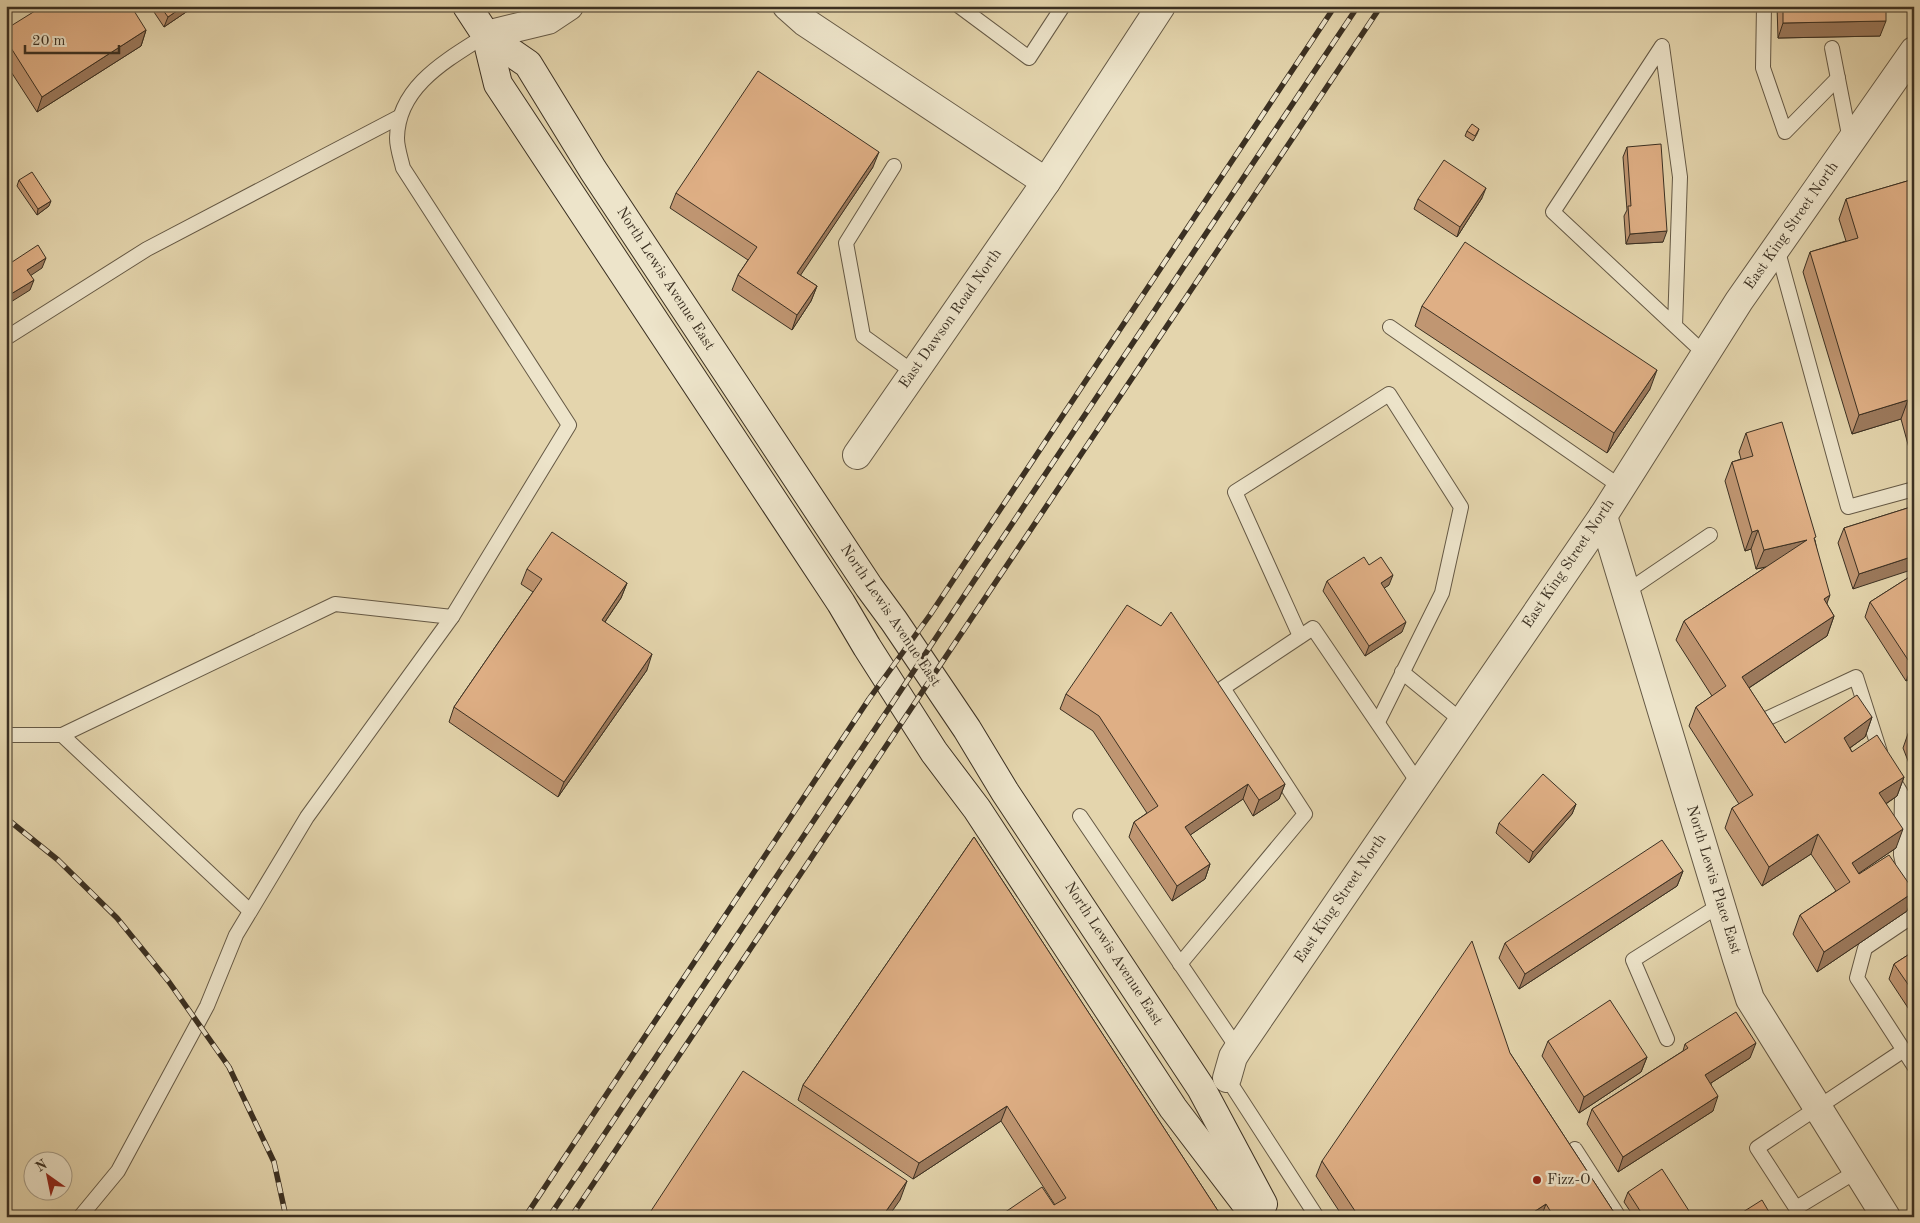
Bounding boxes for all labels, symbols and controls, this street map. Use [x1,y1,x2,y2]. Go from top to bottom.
scale bar [25,22,119,54]
text: 20 m [32,34,66,49]
street label: East King Street North [1742,159,1842,293]
street label: North Lewis Avenue East [613,205,717,353]
street label: East Dawson Road North [897,246,1005,392]
street label: East King Street North [1520,497,1618,631]
street label: North Lewis Avenue East [837,542,943,690]
street label: North Lewis Place East [1683,804,1743,956]
street label: East King Street North [1292,832,1390,966]
street label: North Lewis Avenue East [1061,880,1165,1028]
north arrow [22,1150,72,1200]
text: N [33,1157,50,1175]
place label: Fizz-O [1547,1173,1590,1188]
marker: Fizz-O [1531,1174,1543,1186]

